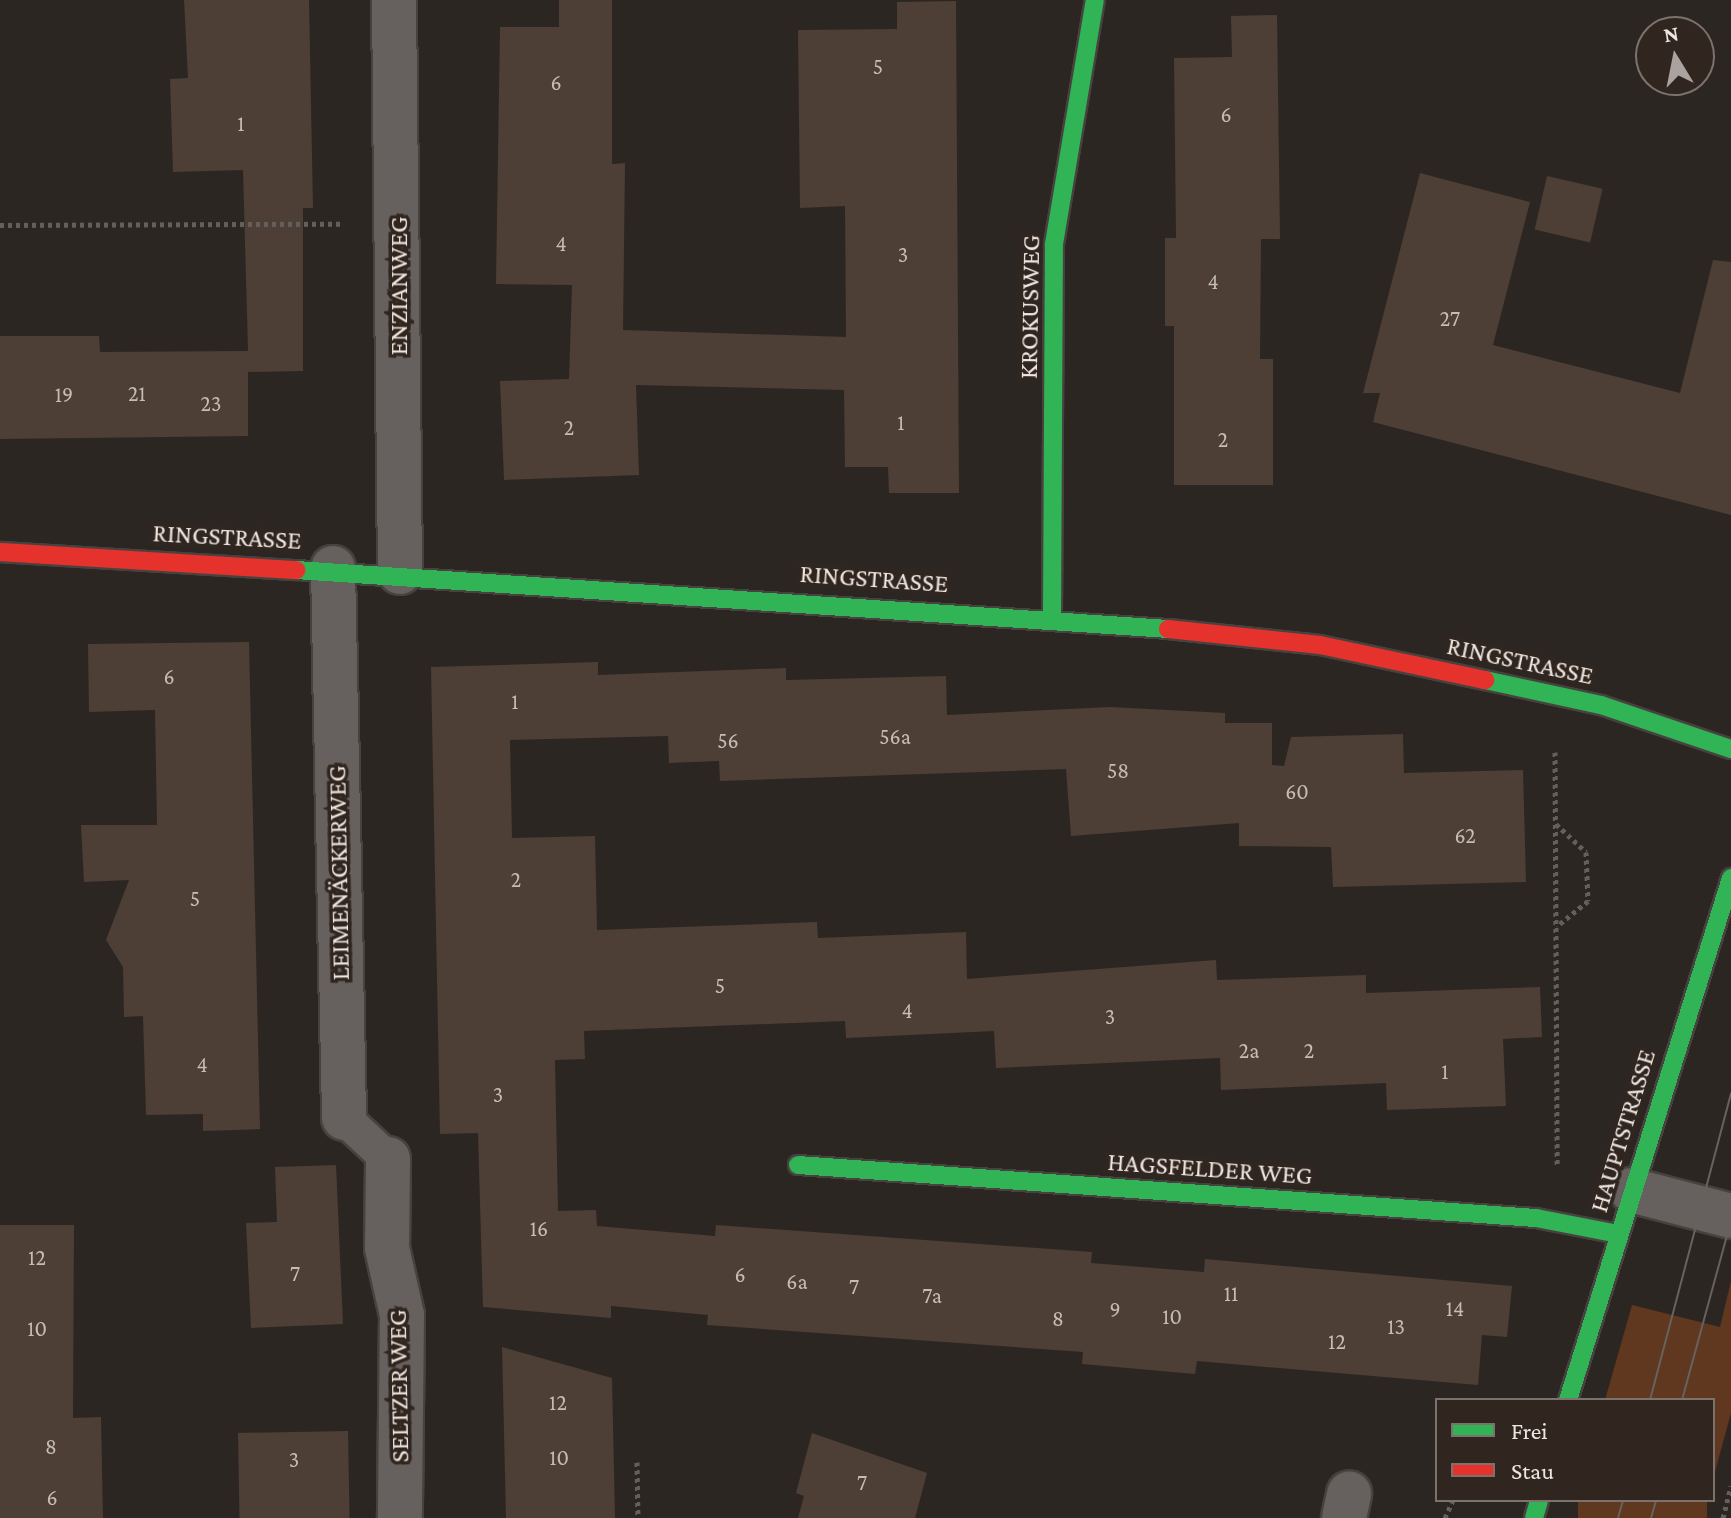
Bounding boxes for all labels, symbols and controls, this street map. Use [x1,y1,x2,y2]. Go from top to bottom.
north arrow [1635,16,1715,96]
text: N [1662,20,1681,47]
house number: 5 [873,54,883,80]
house number: 6 [550,70,562,96]
house number: 6 [1220,102,1232,128]
house number: 1 [237,111,245,137]
street label: ENZIANWEG [383,217,415,355]
house number: 4 [555,231,567,257]
street label: KROKUSWEG [1013,235,1047,379]
house number: 3 [898,242,908,268]
house number: 4 [1207,269,1219,295]
house number: 27 [1440,306,1460,332]
house number: 21 [128,381,146,407]
house number: 19 [55,382,73,408]
house number: 23 [201,391,221,417]
house number: 1 [897,410,905,436]
house number: 2 [564,415,574,441]
house number: 2 [1218,427,1228,453]
street label: RINGSTRASSE [152,518,302,556]
street label: RINGSTRASSE [799,558,949,600]
street label: RINGSTRASSE [1444,630,1596,692]
house number: 6 [163,664,175,690]
house number: 1 [511,689,519,715]
house number: 56a [879,724,911,750]
house number: 56 [717,728,739,754]
house number: 58 [1107,758,1129,784]
street label: LEIMENÄCKERWEG [322,765,356,981]
house number: 60 [1285,779,1309,805]
house number: 62 [1454,823,1476,849]
house number: 2 [511,867,521,893]
house number: 5 [190,886,200,912]
house number: 5 [715,973,725,999]
house number: 4 [901,998,913,1024]
house number: 3 [1105,1004,1115,1030]
house number: 2a [1239,1038,1259,1064]
house number: 2 [1304,1038,1314,1064]
street label: HAUPTSTRASSE [1583,1046,1663,1216]
house number: 4 [196,1052,208,1078]
house number: 1 [1441,1059,1449,1085]
house number: 3 [493,1082,503,1108]
street label: HAGSFELDER WEG [1107,1146,1313,1192]
house number: 16 [530,1216,548,1242]
house number: 12 [28,1245,46,1271]
house number: 7 [290,1261,300,1287]
house number: 6 [734,1262,746,1288]
house number: 6a [786,1269,808,1295]
house number: 7 [849,1274,859,1300]
house number: 11 [1224,1281,1238,1307]
house number: 7a [922,1283,942,1309]
house number: 14 [1446,1296,1464,1322]
house number: 9 [1109,1297,1121,1323]
house number: 10 [1162,1304,1182,1330]
house number: 8 [1052,1306,1064,1332]
street label: SELTZER WEG [382,1309,416,1463]
house number: 13 [1387,1314,1405,1340]
house number: 10 [27,1316,47,1342]
house number: 12 [1328,1329,1346,1355]
house number: 12 [549,1390,567,1416]
legend [1435,1398,1715,1502]
text: Frei [1511,1417,1548,1444]
house number: 8 [45,1434,57,1460]
house number: 10 [549,1445,569,1471]
house number: 3 [289,1447,299,1473]
text: Stau [1511,1457,1554,1484]
house number: 7 [857,1470,867,1496]
house number: 6 [46,1485,58,1511]

